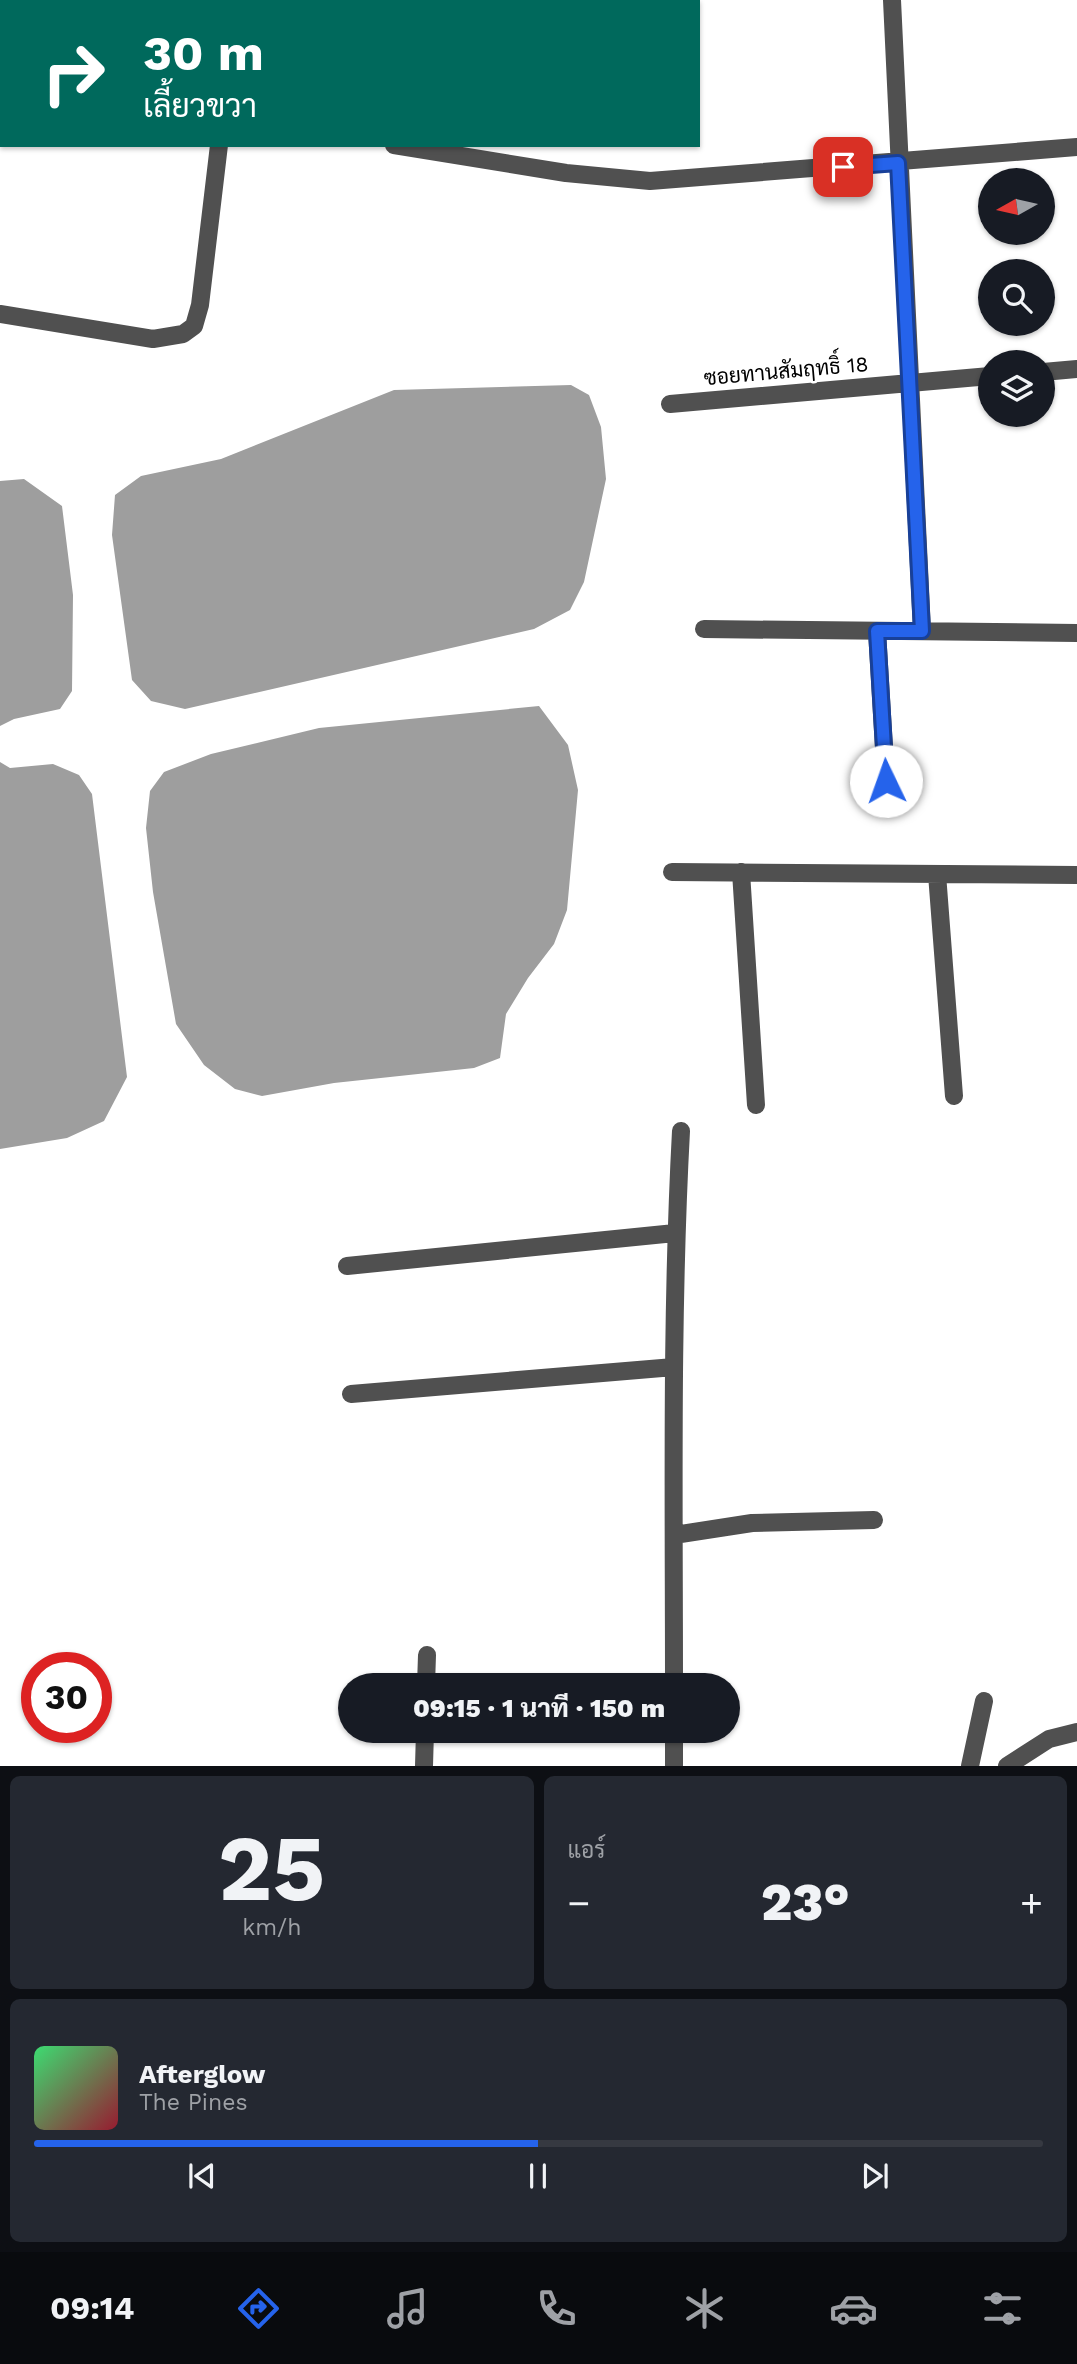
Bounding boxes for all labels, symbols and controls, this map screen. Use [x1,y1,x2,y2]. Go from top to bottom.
text: 30 m [143,24,264,82]
icon: right [28,28,119,119]
text: เลี้ยวขวา [143,87,257,125]
pin [813,137,873,197]
icon: arrive [824,148,862,186]
north arrow [978,168,1055,245]
map controls [978,168,1055,427]
button: search [978,259,1055,336]
street label: ซอยทานสัมฤทธิ์ 18 [702,344,869,390]
button: layers [978,350,1055,427]
position arrow [849,744,923,818]
speed limit sign: 30 [21,1652,112,1743]
text: 09:15 · 1 นาที · 150 m [413,1693,665,1723]
text: 25 [218,1815,325,1922]
text: แอร์ [568,1837,605,1864]
text: 23° [761,1872,850,1933]
text: − [568,1881,590,1925]
text: + [1020,1881,1043,1925]
text: km/h [242,1914,301,1941]
text: Afterglow [139,2059,265,2089]
text: The Pines [139,2089,248,2116]
icon: previous [183,2157,221,2195]
icon: pause [519,2157,557,2195]
icon: next [856,2157,894,2195]
icon: directions [234,2284,283,2333]
icon: music [383,2284,432,2333]
icon: phone [532,2284,581,2333]
icon: climate [680,2284,729,2333]
icon: car [829,2284,878,2333]
icon: filters [978,2284,1027,2333]
text: 09:14 [50,2289,134,2327]

